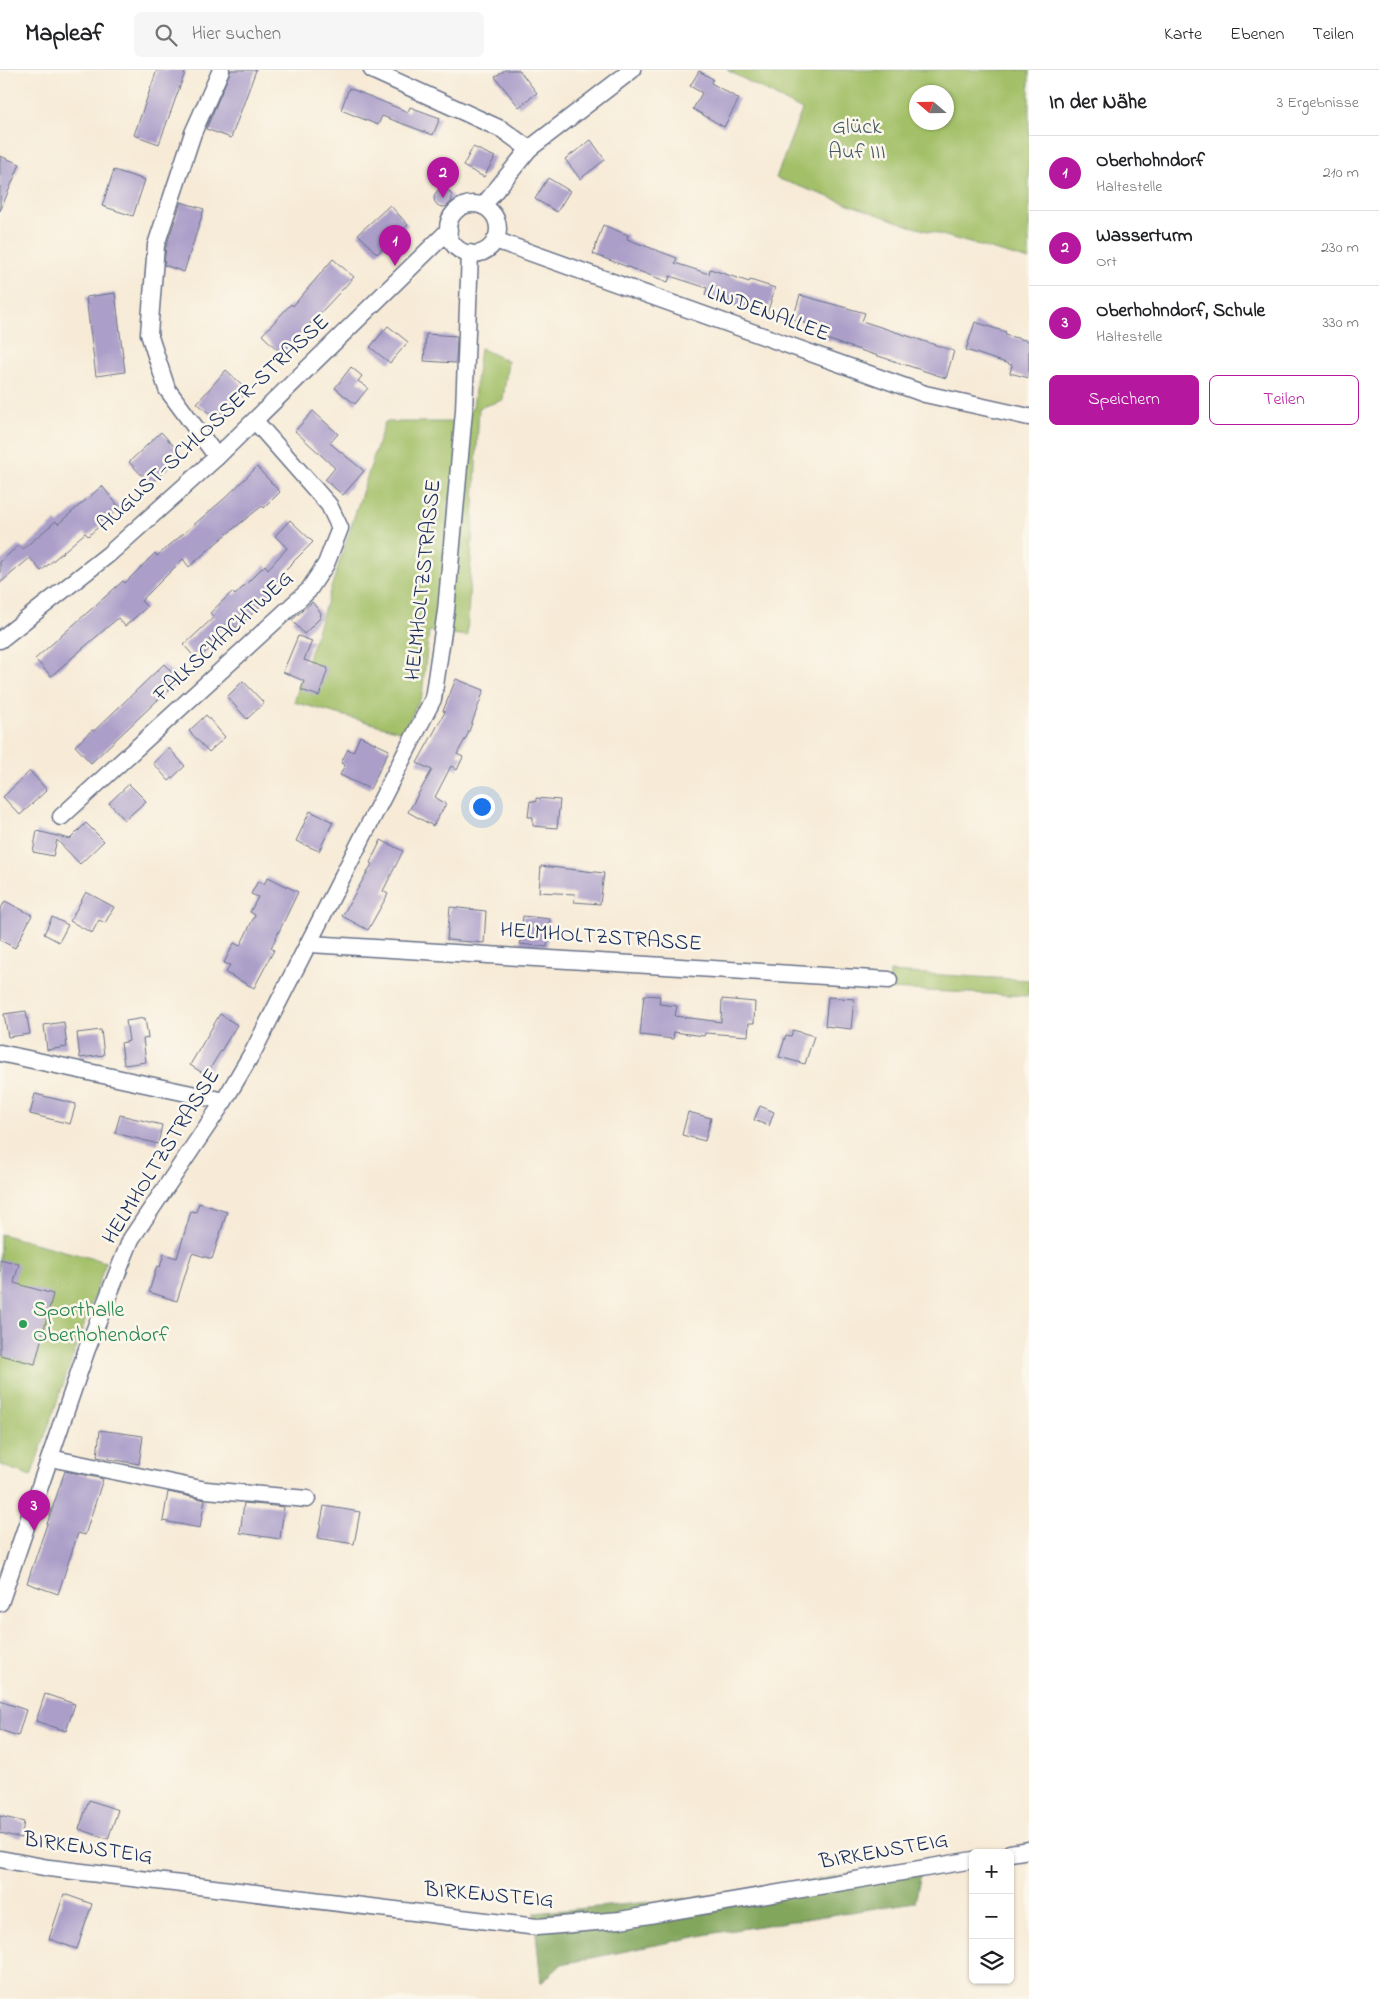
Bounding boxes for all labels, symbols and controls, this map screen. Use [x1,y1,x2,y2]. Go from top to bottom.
search box [134,12,484,57]
text: Mapleaf [25,17,104,52]
icon: search [152,21,180,49]
text: Hier suchen [192,21,281,48]
text: Karte [1164,22,1202,48]
text: Ebenen [1230,22,1284,48]
text: Teilen [1312,22,1354,48]
north arrow [909,85,954,130]
text: In der Nähe [1049,88,1147,118]
text: 3 Ergebnisse [1277,91,1359,115]
park label: Glück Auf III [828,112,886,169]
text: Oberhohndorf [1096,148,1205,175]
pin: 2 [427,157,459,198]
text: 1 [1062,161,1068,185]
text: 210 m [1323,161,1359,185]
text: Haltestelle [1096,175,1162,199]
text: Wasserturm [1096,223,1193,250]
pin: 1 [379,225,411,266]
text: 2 [1061,236,1069,260]
text: 230 m [1321,236,1359,260]
text: Ort [1096,250,1117,274]
street label: LINDENALLEE [702,277,834,351]
text: Oberhohndorf, Schule [1096,298,1265,325]
street label: AUGUST-SCHLOSSER-STRASSE [91,307,337,541]
text: 3 [1062,311,1068,335]
text: 330 m [1322,311,1359,335]
text: Haltestelle [1096,325,1162,349]
button: Speichern [1049,375,1199,425]
button: Teilen [1209,375,1359,425]
street label: HELMHOLTZSTRASSE [398,478,450,682]
street label: FALKSCHACHTWEG [146,564,301,711]
your location [469,794,495,820]
street label: HELMHOLTZSTRASSE [499,915,703,961]
street label: HELMHOLTZSTRASSE [95,1063,229,1251]
place label: Sporthalle Oberhohendorf [33,1295,170,1352]
marker: Sporthalle Oberhohendorf [17,1318,29,1330]
pin: 3 [18,1490,50,1531]
street label: BIRKENSTEIG [20,1824,155,1874]
street label: BIRKENSTEIG [816,1825,951,1879]
map controls [969,1849,1014,1984]
button: + [969,1849,1014,1894]
street label: BIRKENSTEIG [422,1874,555,1918]
button: − [969,1894,1014,1939]
button: layers [969,1939,1014,1984]

